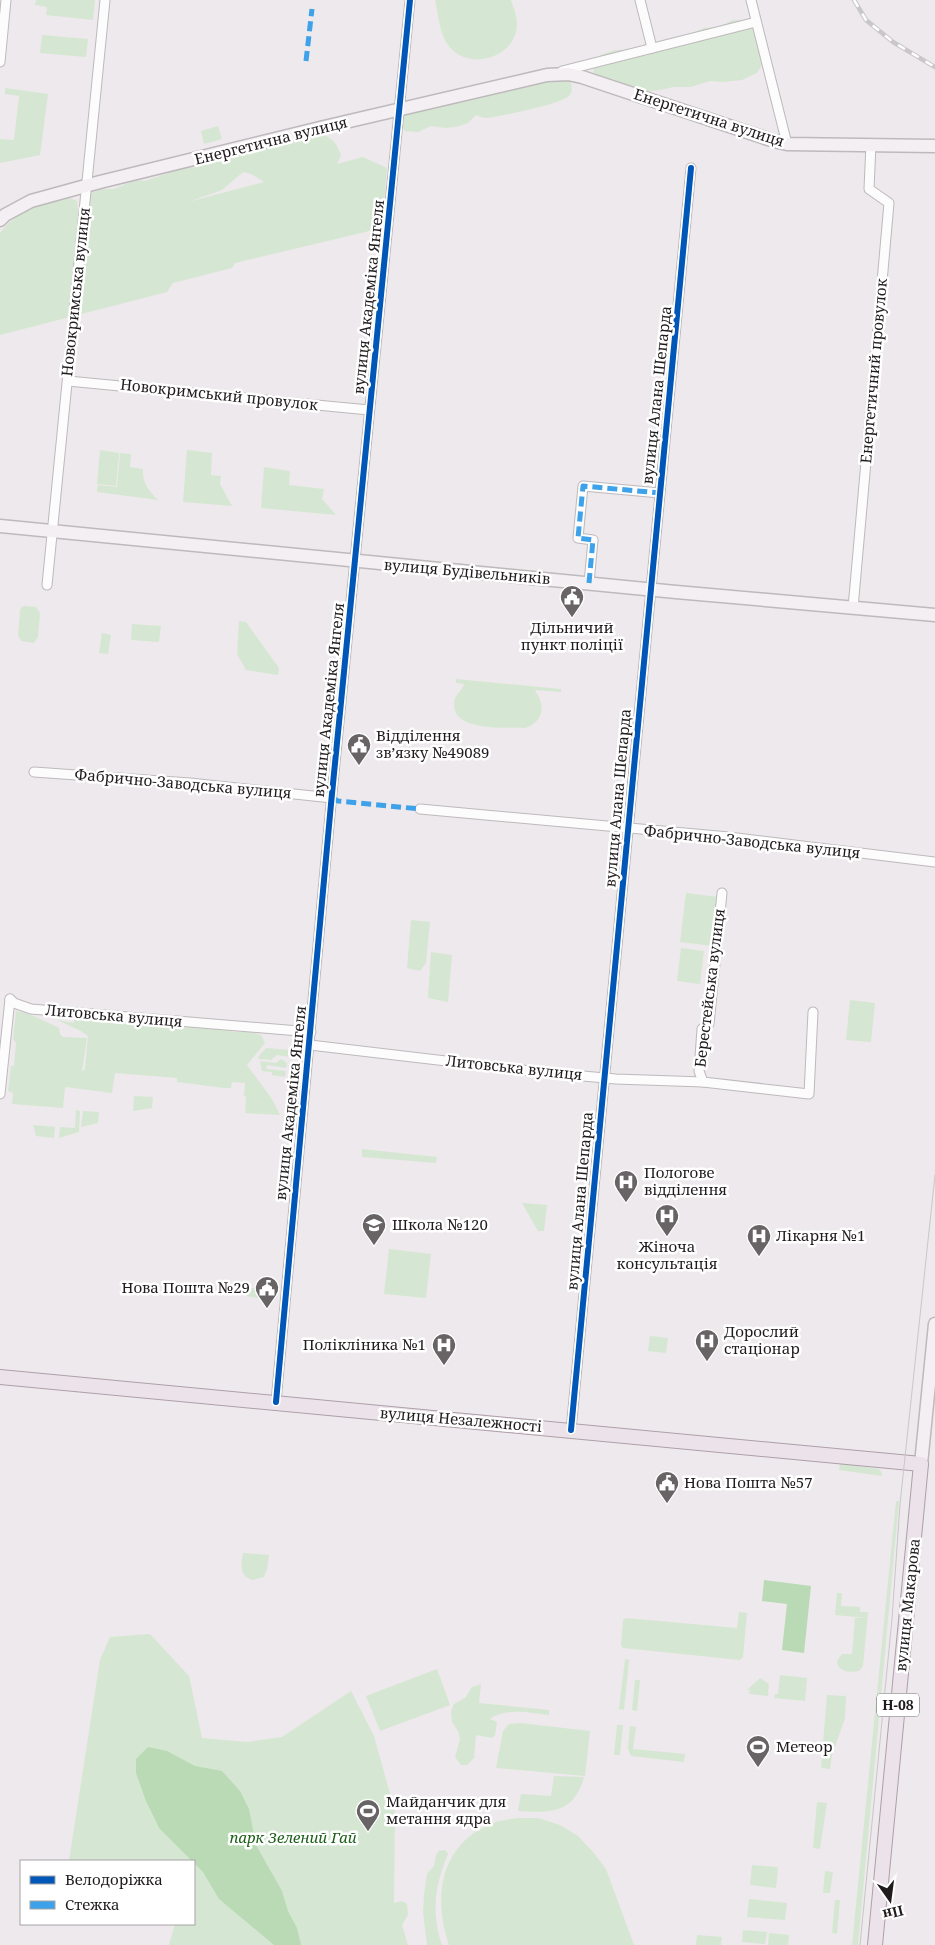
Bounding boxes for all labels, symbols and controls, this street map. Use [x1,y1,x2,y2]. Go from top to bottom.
street label: Енергетична вулиця [632,83,787,151]
street label: Енергетична вулиця [192,111,349,169]
street label: вулиця Академіка Янгеля [348,199,388,395]
street label: Новокримська вулиця [56,206,94,377]
street label: Енергетичний провулок [855,277,891,464]
street label: вулиця Алана Шепарда [637,305,675,485]
street label: Новокримський провулок [119,374,319,414]
street label: вулиця Будівельників [383,554,551,588]
public building icon: Дільничий пункт поліції [559,584,585,618]
street label: вулиця Академіка Янгеля [308,602,348,798]
place label: Дільничий пункт поліції [521,617,623,654]
street label: вулиця Алана Шепарда [599,708,635,888]
place label: Відділення зв’язку №49089 [376,725,490,762]
public building icon: Відділення зв’язку №49089 [346,732,372,766]
street label: Фабрично-Заводська вулиця [74,764,292,802]
street label: Фабрично-Заводська вулиця [643,820,861,862]
street label: Берестейська вулиця [689,907,729,1068]
street label: Литовська вулиця [45,999,183,1031]
street label: вулиця Академіка Янгеля [270,1005,310,1201]
street label: Литовська вулиця [445,1050,583,1084]
street label: вулиця Алана Шепарда [561,1111,597,1291]
place label: Пологове відділення [644,1162,727,1199]
hospital icon: Пологове відділення [613,1169,639,1203]
hospital icon: Жіноча консультація [654,1203,680,1237]
school or university icon: Школа №120 [361,1212,387,1246]
place label: Школа №120 [392,1214,488,1234]
hospital icon: Лікарня №1 [746,1223,772,1257]
place label: Лікарня №1 [776,1225,865,1245]
place label: Жіноча консультація [617,1236,717,1273]
public building icon: Нова Пошта №29 [254,1275,280,1309]
place label: Нова Пошта №29 [121,1277,250,1297]
place label: Дорослий стаціонар [724,1321,800,1358]
hospital icon: Дорослий стаціонар [694,1328,720,1362]
hospital icon: Полікліника №1 [431,1332,457,1366]
place label: Полікліника №1 [303,1334,426,1354]
street label: вулиця Незалежності [379,1402,543,1436]
public building icon: Нова Пошта №57 [654,1470,680,1504]
place label: Нова Пошта №57 [684,1472,813,1492]
street label: вулиця Макарова [890,1537,924,1673]
road number: Н-08 [877,1694,919,1716]
sports icon: Метеор [745,1734,771,1768]
place label: Метеор [776,1736,833,1756]
place label: Майданчик для метання ядра [386,1791,506,1828]
sports icon: Майданчик для метання ядра [355,1798,381,1832]
park label: парк Зелений Гай [229,1827,357,1847]
legend [20,1860,195,1925]
text: Велодоріжка [65,1869,163,1889]
north arrow [865,1875,915,1925]
text: Стежка [65,1894,120,1914]
text: Пн [880,1901,906,1925]

